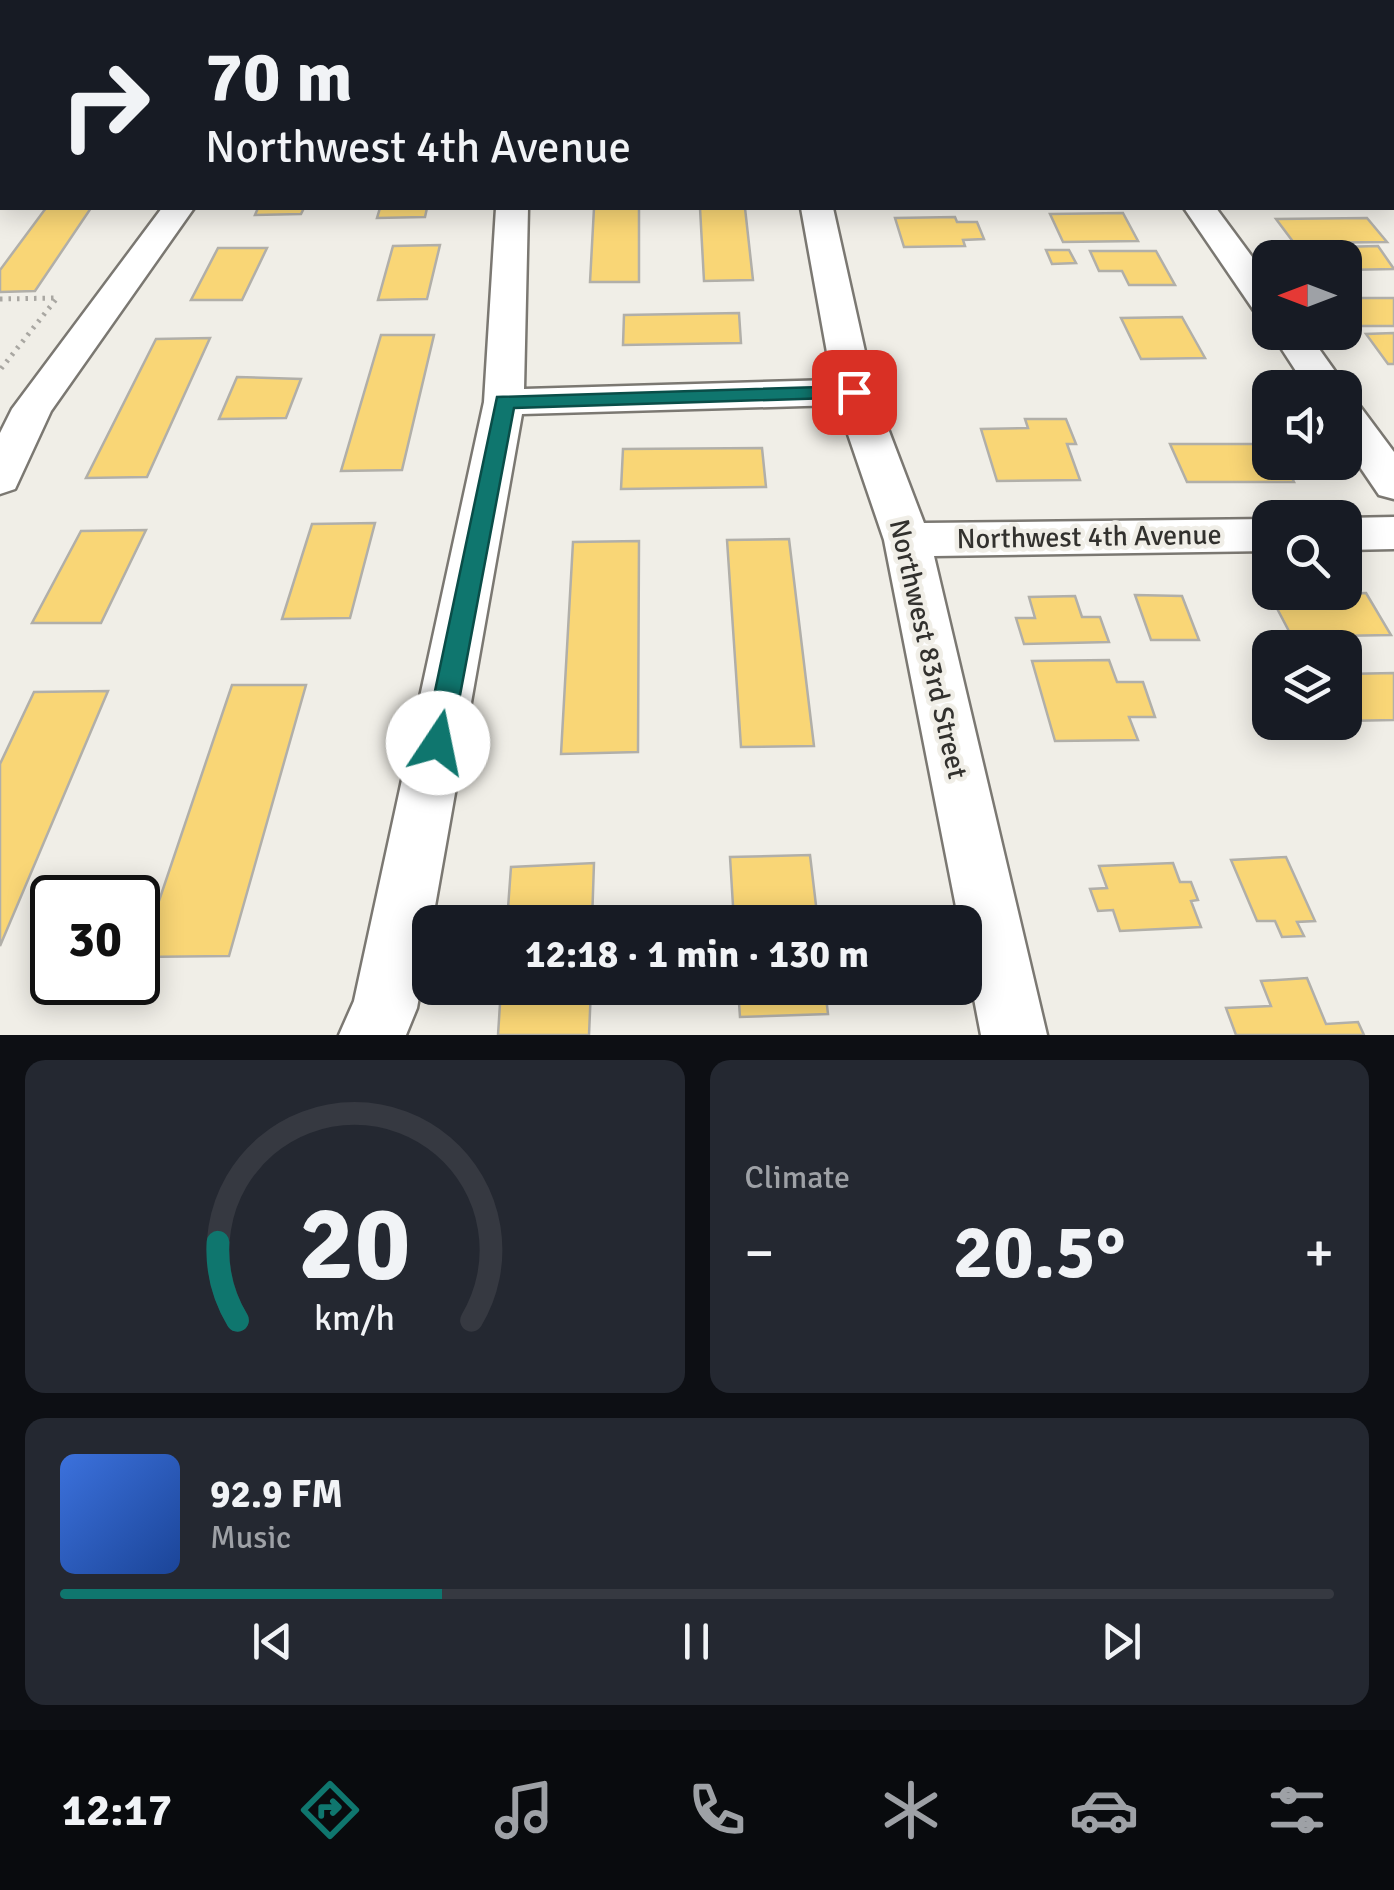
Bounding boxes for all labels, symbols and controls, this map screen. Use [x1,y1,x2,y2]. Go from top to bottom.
text: 70 m [205,34,353,120]
icon: right [40,40,170,170]
text: Northwest 4th Avenue [205,120,631,175]
north arrow [1252,240,1362,350]
map controls [1252,240,1362,740]
pin [812,350,897,435]
icon: arrive [827,365,882,420]
button: sound [1252,370,1362,480]
button: search [1252,500,1362,610]
street label: Northwest 83rd Street [882,516,974,782]
street label: Northwest 4th Avenue [956,518,1222,556]
button: layers [1252,630,1362,740]
position arrow [386,691,490,795]
speed limit sign: 30 [30,875,160,1005]
text: 12:18 · 1 min · 130 m [525,931,869,978]
text: Climate [745,1158,850,1197]
text: 20 [299,1180,411,1308]
text: 20.5° [953,1206,1126,1299]
text: − [745,1219,774,1287]
text: + [1304,1219,1334,1287]
text: km/h [314,1296,395,1340]
text: 92.9 FM [210,1471,343,1518]
text: Music [210,1518,291,1557]
icon: previous [245,1614,300,1669]
icon: pause [669,1614,724,1669]
icon: next [1094,1614,1149,1669]
icon: directions [295,1775,365,1845]
icon: music [489,1775,559,1845]
icon: phone [682,1775,752,1845]
icon: climate [876,1775,946,1845]
icon: car [1069,1775,1139,1845]
icon: filters [1262,1775,1332,1845]
text: 12:17 [62,1783,172,1838]

